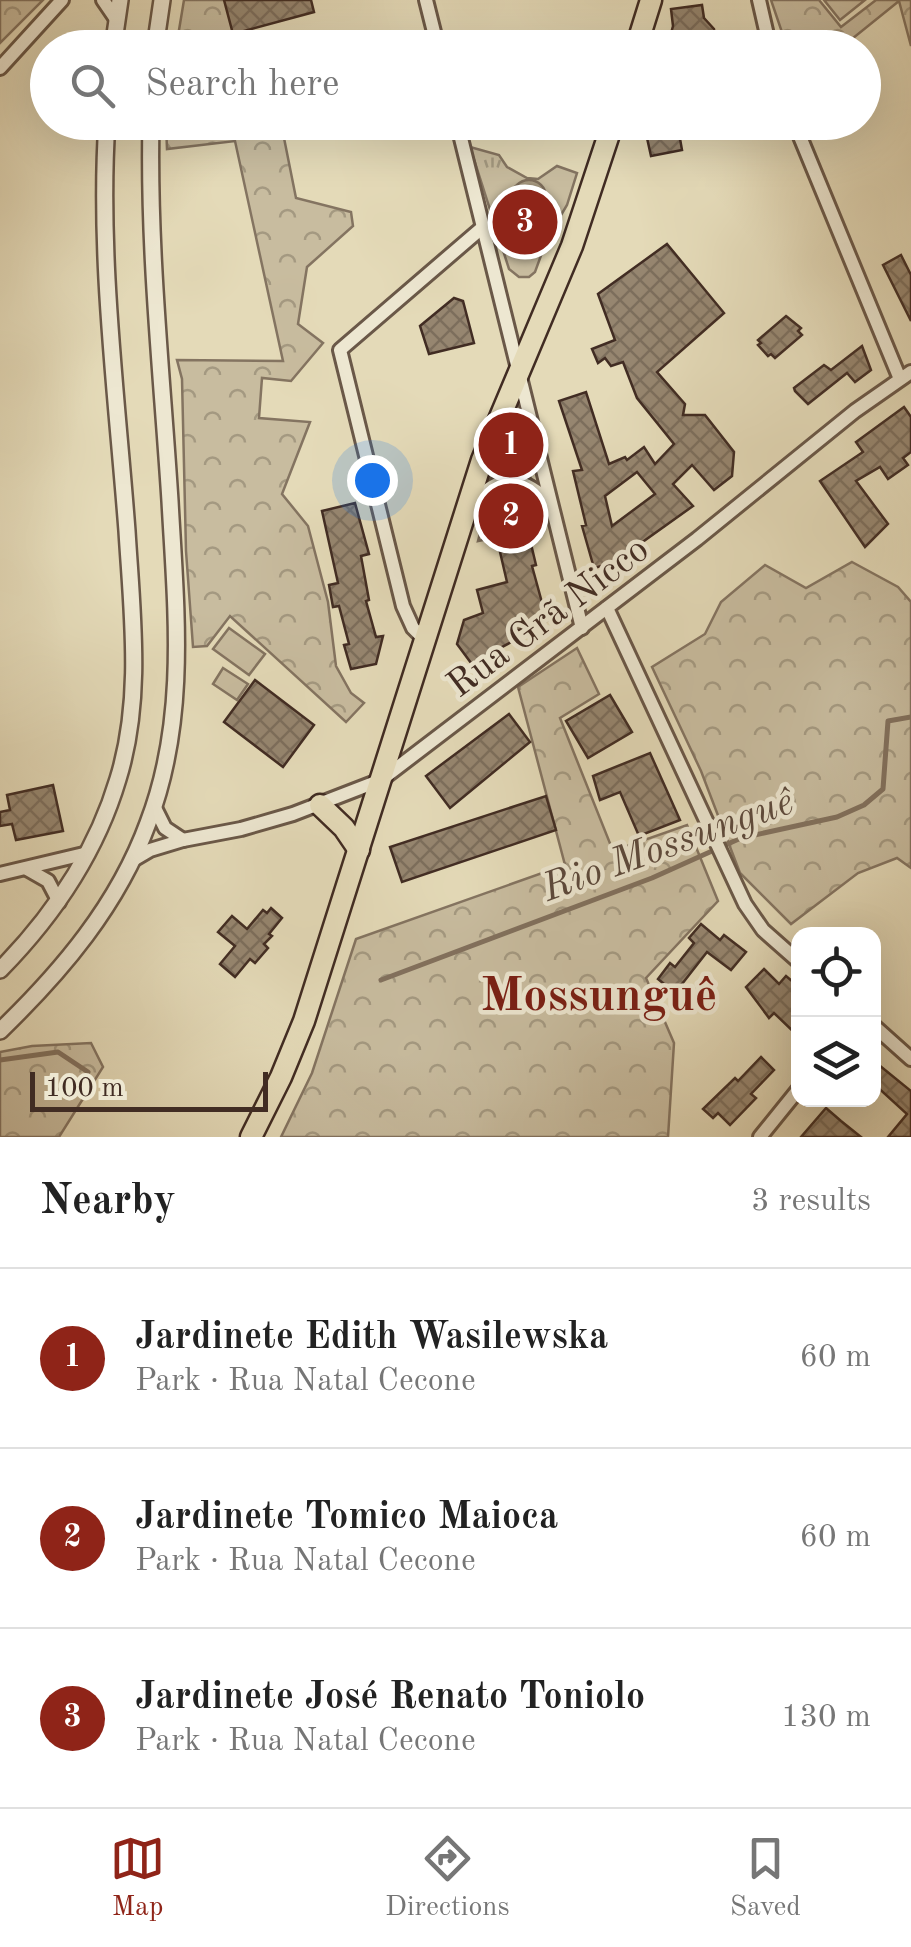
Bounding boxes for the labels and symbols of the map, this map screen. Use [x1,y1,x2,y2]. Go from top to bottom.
pin: 3 [492,184,558,260]
pin: 1 [478,408,544,482]
your location [347,455,398,506]
pin: 2 [478,478,544,554]
street label: Rua Grã Nicco [441,531,656,706]
water label: Rio Mossunguê [537,782,801,911]
district label: Mossunguê [481,973,717,1021]
scale bar [30,1067,268,1112]

